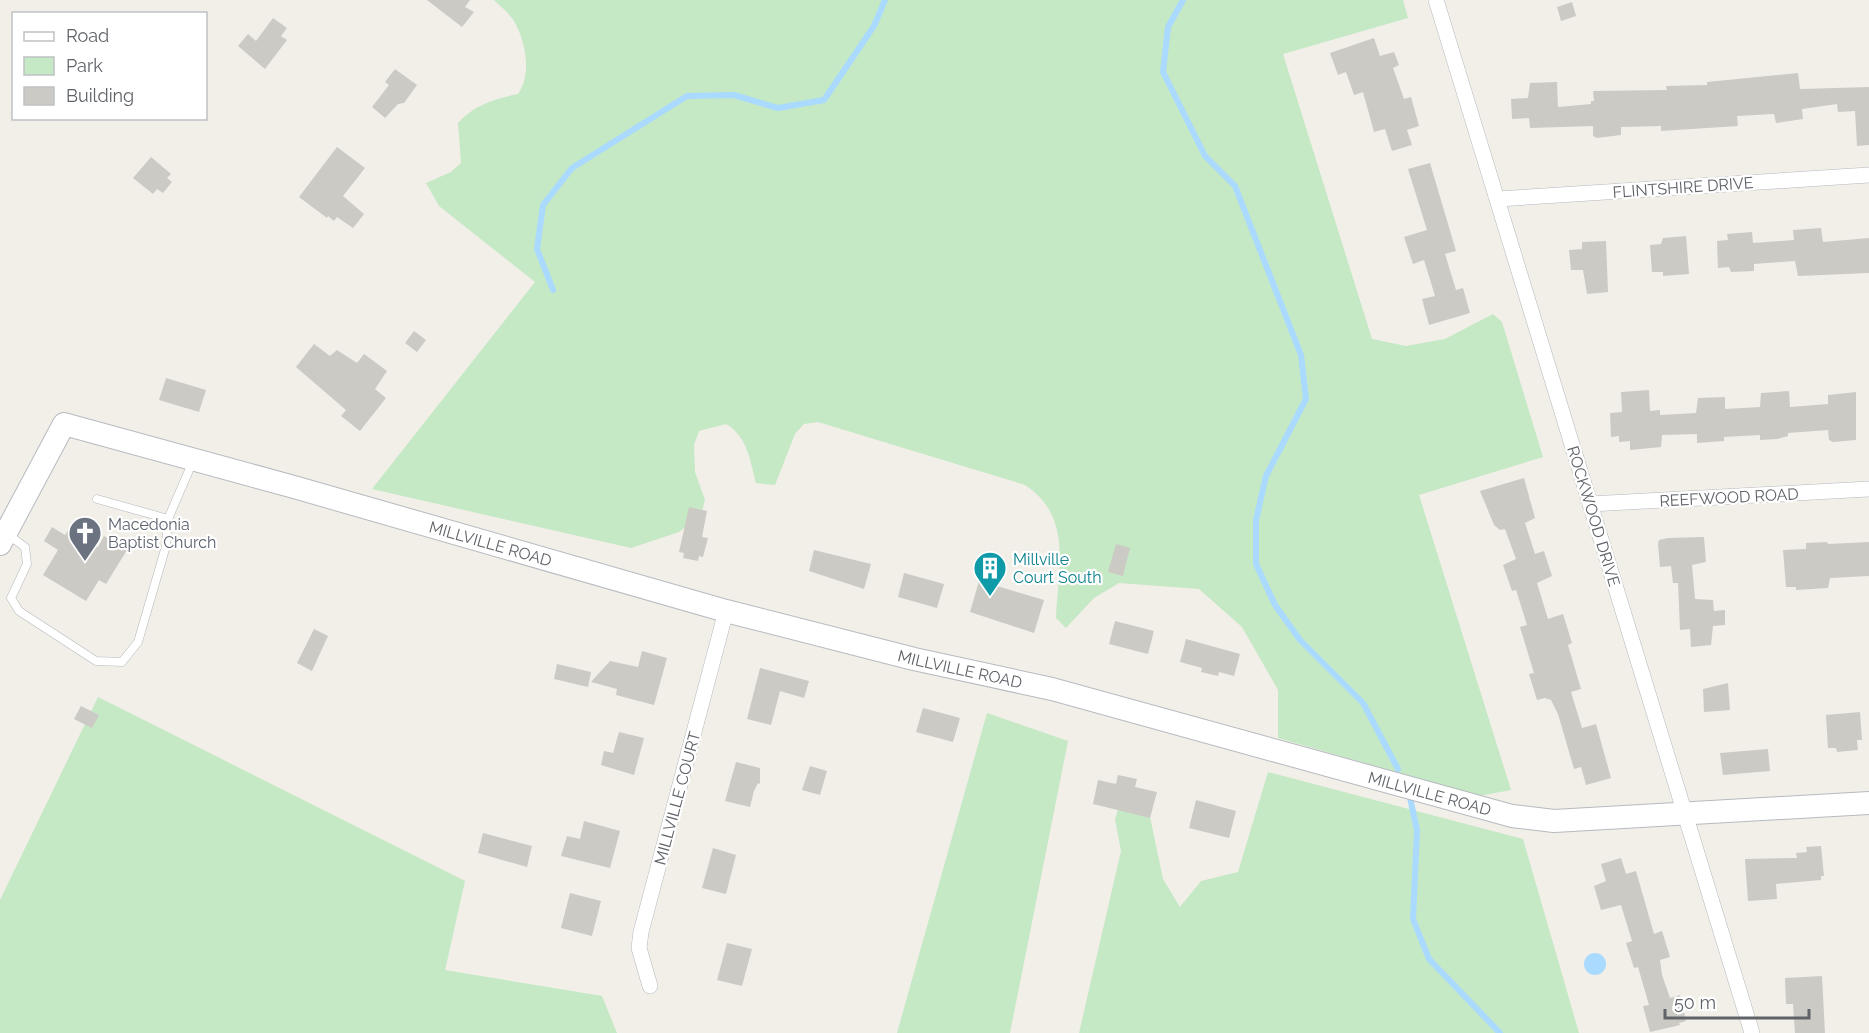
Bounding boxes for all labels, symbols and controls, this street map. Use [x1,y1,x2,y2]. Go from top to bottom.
legend [12,12,207,120]
text: Road [66,25,109,46]
text: Park [66,55,103,76]
text: Building [66,85,134,106]
street label: FLINTSHIRE DRIVE [1612,173,1754,202]
street label: ROCKWOOD DRIVE [1563,444,1624,589]
street label: REEFWOOD ROAD [1659,484,1799,511]
church icon: Macedonia Baptist Church [67,515,103,562]
place label: Macedonia Baptist Church [108,515,216,552]
street label: MILLVILLE ROAD [427,517,554,571]
building icon: Millville Court South [972,550,1008,597]
place label: Millville Court South [1013,550,1101,587]
street label: MILLVILLE ROAD [896,646,1024,692]
street label: MILLVILLE COURT [651,729,704,867]
street label: MILLVILLE ROAD [1366,768,1493,820]
scale bar [1665,982,1809,1020]
text: 50 m [1674,992,1716,1013]

